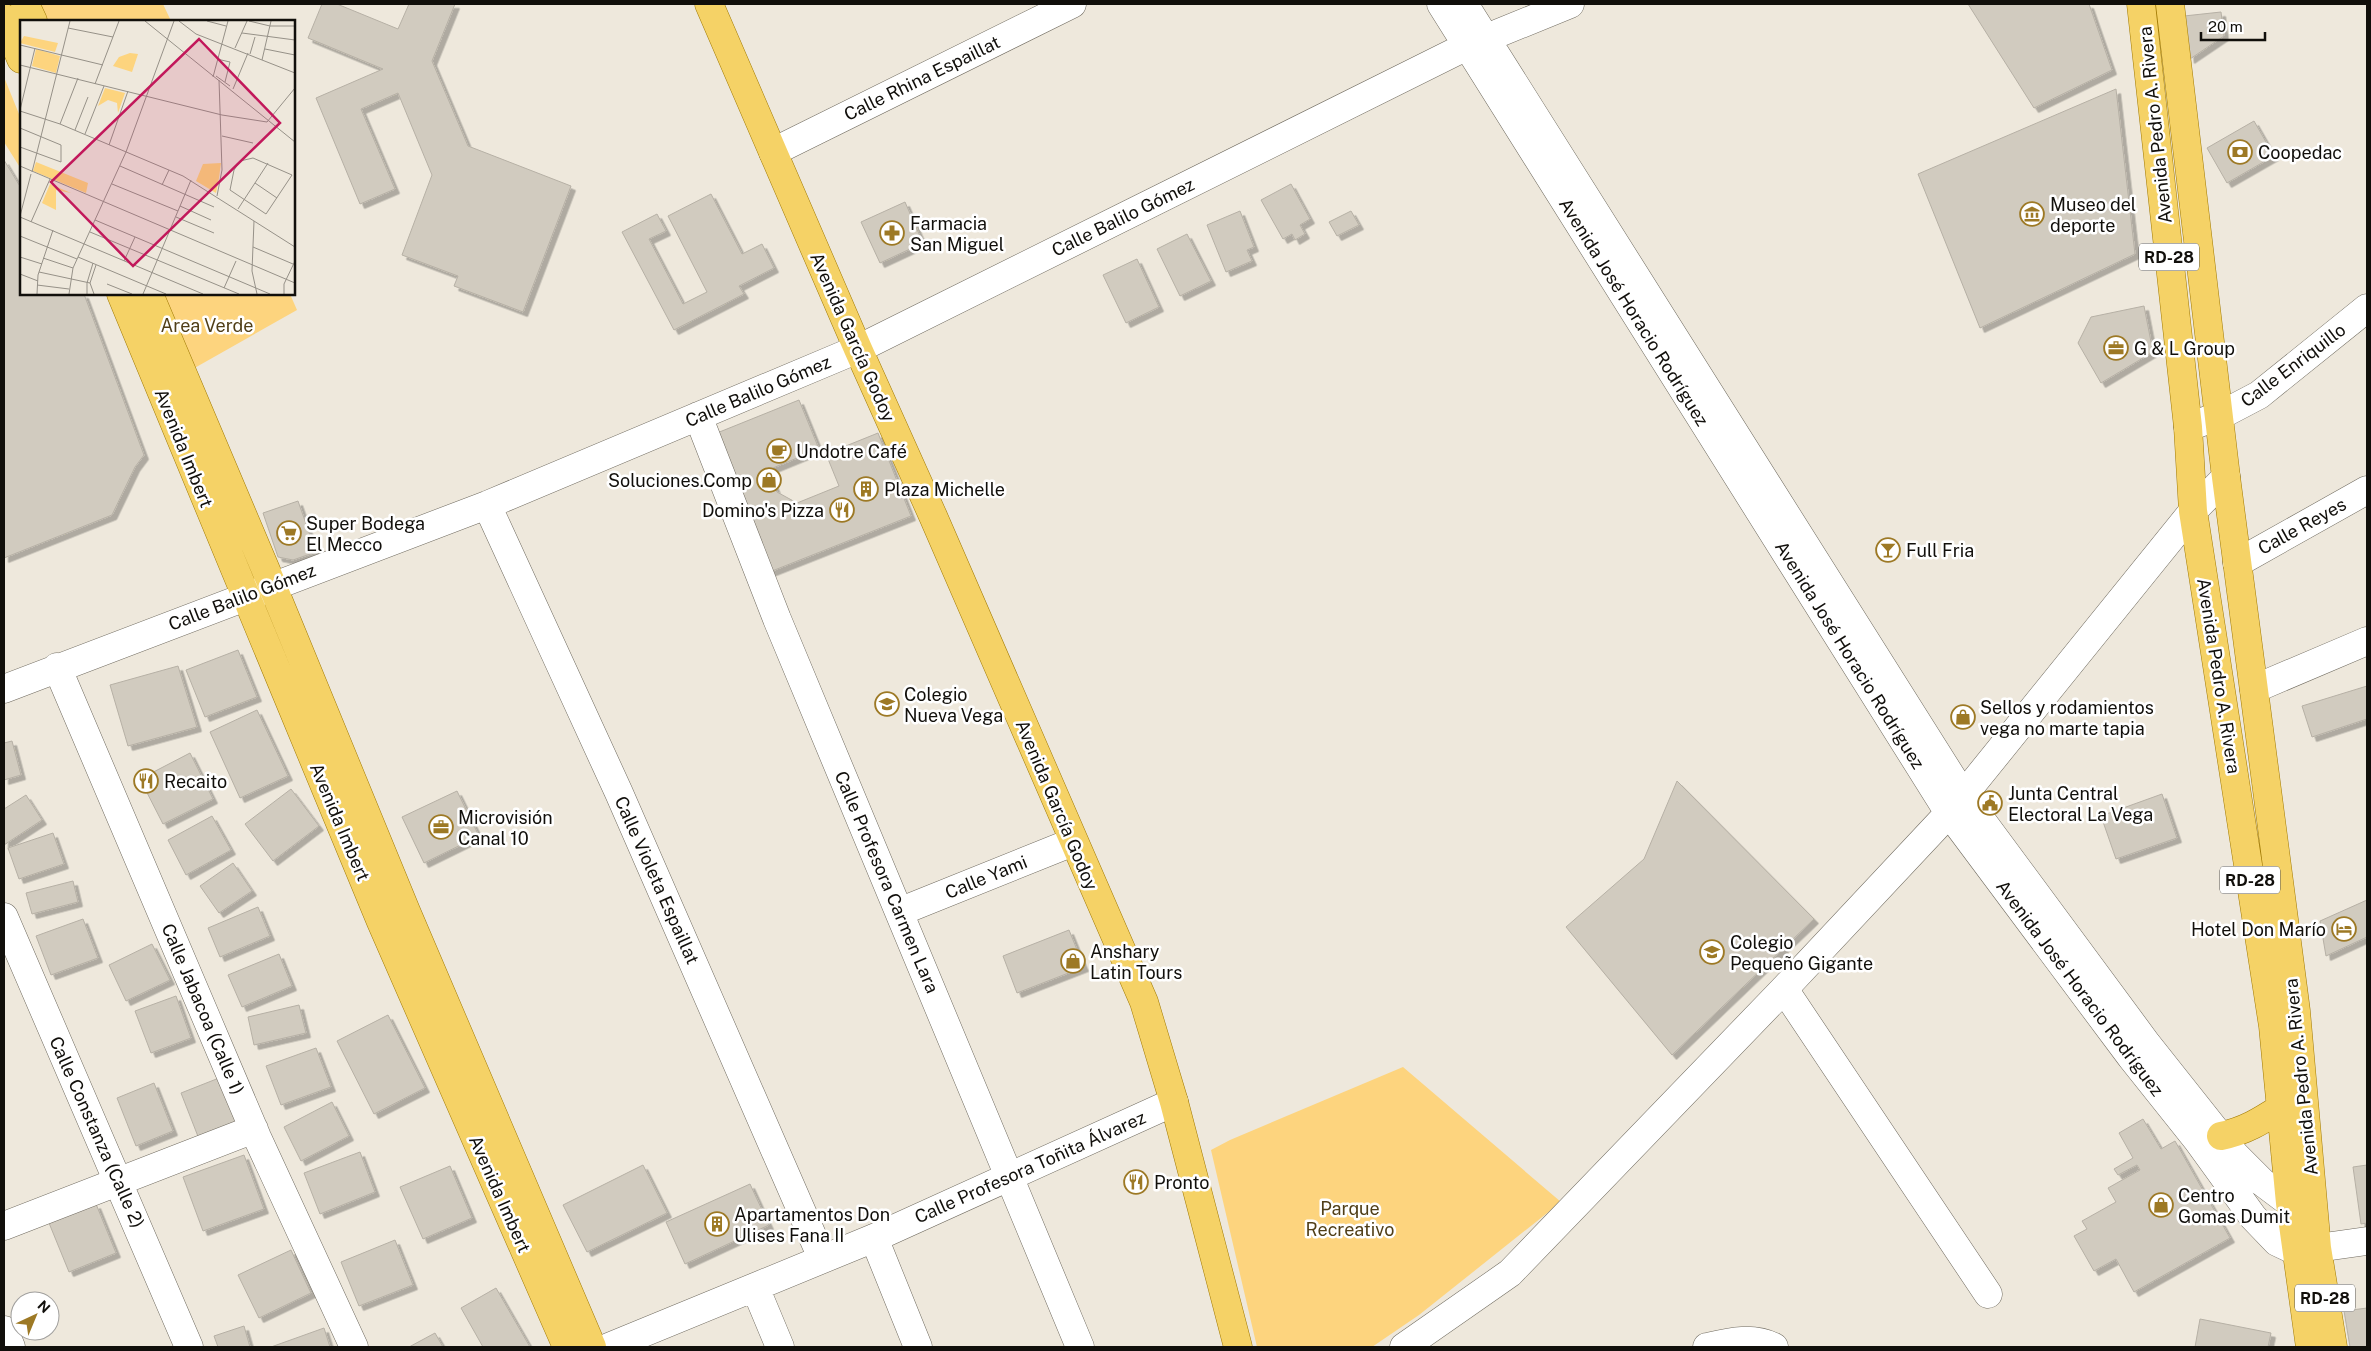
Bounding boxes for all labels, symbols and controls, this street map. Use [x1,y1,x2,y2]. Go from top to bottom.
scale bar [2201,10,2265,42]
text: 20 m [2208,18,2243,35]
inset map [20,20,295,295]
street label: Avenida Pedro A. Rivera [2134,26,2176,224]
street label: Calle Rhina Espaillat [841,31,1003,125]
bank icon: Coopedac [2227,139,2253,165]
place label: Coopedac [2258,142,2342,163]
street label: Calle Balilo Gómez [1048,173,1198,261]
street label: Avenida José Horacio Rodríguez [1555,194,1713,430]
place label: Museo del deporte [2050,194,2136,236]
museum icon: Museo del deporte [2019,201,2045,227]
place label: Farmacia San Miguel [910,213,1004,255]
pharmacy icon: Farmacia San Miguel [879,220,905,246]
road number: RD-28 [2139,243,2199,270]
street label: Avenida García Godoy [806,249,900,425]
park label: Area Verde [161,315,253,336]
street label: Calle Enriquillo [2236,319,2350,411]
office icon: G & L Group [2103,335,2129,361]
place label: G & L Group [2134,338,2235,359]
street label: Calle Balilo Gómez [682,351,834,431]
street label: Avenida Imbert [151,386,217,510]
cafe icon: Undotre Café [766,438,792,464]
place label: Undotre Café [796,441,907,462]
shop icon: Soluciones.Comp [756,467,782,493]
place label: Soluciones.Comp [608,470,752,491]
building icon: Plaza Michelle [853,476,879,502]
place label: Plaza Michelle [884,479,1005,500]
street label: Calle Reyes [2254,493,2350,559]
restaurant icon: Domino's Pizza [829,497,855,523]
place label: Domino's Pizza [702,500,824,521]
place label: Super Bodega El Mecco [306,513,425,555]
supermarket icon: Super Bodega El Mecco [276,520,302,546]
street label: Avenida José Horacio Rodríguez [1771,537,1929,773]
bar icon: Full Fria [1875,537,1901,563]
place label: Full Fria [1906,540,1974,561]
street label: Calle Balilo Gómez [165,559,319,635]
street label: Avenida Pedro A. Rivera [2193,577,2245,775]
place label: Colegio Nueva Vega [904,684,1003,726]
school or university icon: Colegio Nueva Vega [874,691,900,717]
place label: Sellos y rodamientos vega no marte tapia [1980,697,2154,739]
shop icon: Sellos y rodamientos vega no marte tapia [1950,704,1976,730]
street label: Avenida García Godoy [1012,717,1103,894]
street label: Avenida Imbert [306,760,374,884]
restaurant icon: Recaito [133,768,159,794]
street label: Calle Profesora Carmen Lara [831,768,943,996]
place label: Recaito [164,771,227,792]
place label: Junta Central Electoral La Vega [2008,783,2153,825]
public building icon: Junta Central Electoral La Vega [1977,790,2003,816]
street label: Calle Violeta Espaillat [610,793,704,967]
place label: Microvisión Canal 10 [458,807,553,849]
office icon: Microvisión Canal 10 [428,814,454,840]
street label: Calle Yami [942,851,1030,903]
road number: RD-28 [2220,866,2280,894]
street label: Avenida José Horacio Rodríguez [1992,876,2168,1100]
hotel icon: Hotel Don Marío [2331,916,2357,942]
place label: Hotel Don Marío [2191,919,2326,940]
street label: Calle Jabacoa (Calle 1) [157,920,249,1098]
place label: Colegio Pequeño Gigante [1730,932,1873,974]
school or university icon: Colegio Pequeño Gigante [1699,939,1725,965]
place label: Anshary Latin Tours [1090,941,1182,983]
shop icon: Anshary Latin Tours [1060,948,1086,974]
street label: Avenida Pedro A. Rivera [2280,978,2322,1176]
street label: Calle Constanza (Calle 2) [45,1033,149,1231]
street label: Calle Profesora Toñita Álvarez [911,1106,1149,1228]
street label: Avenida Imbert [465,1132,535,1256]
restaurant icon: Pronto [1123,1169,1149,1195]
place label: Pronto [1154,1172,1209,1193]
place label: Centro Gomas Dumit [2178,1185,2290,1227]
shop icon: Centro Gomas Dumit [2148,1192,2174,1218]
park label: Parque Recreativo [1306,1198,1394,1240]
place label: Apartamentos Don Ulises Fana II [734,1204,890,1246]
building icon: Apartamentos Don Ulises Fana II [704,1211,730,1237]
road number: RD-28 [2295,1285,2355,1312]
north arrow [10,1291,60,1341]
text: N [35,1297,54,1316]

